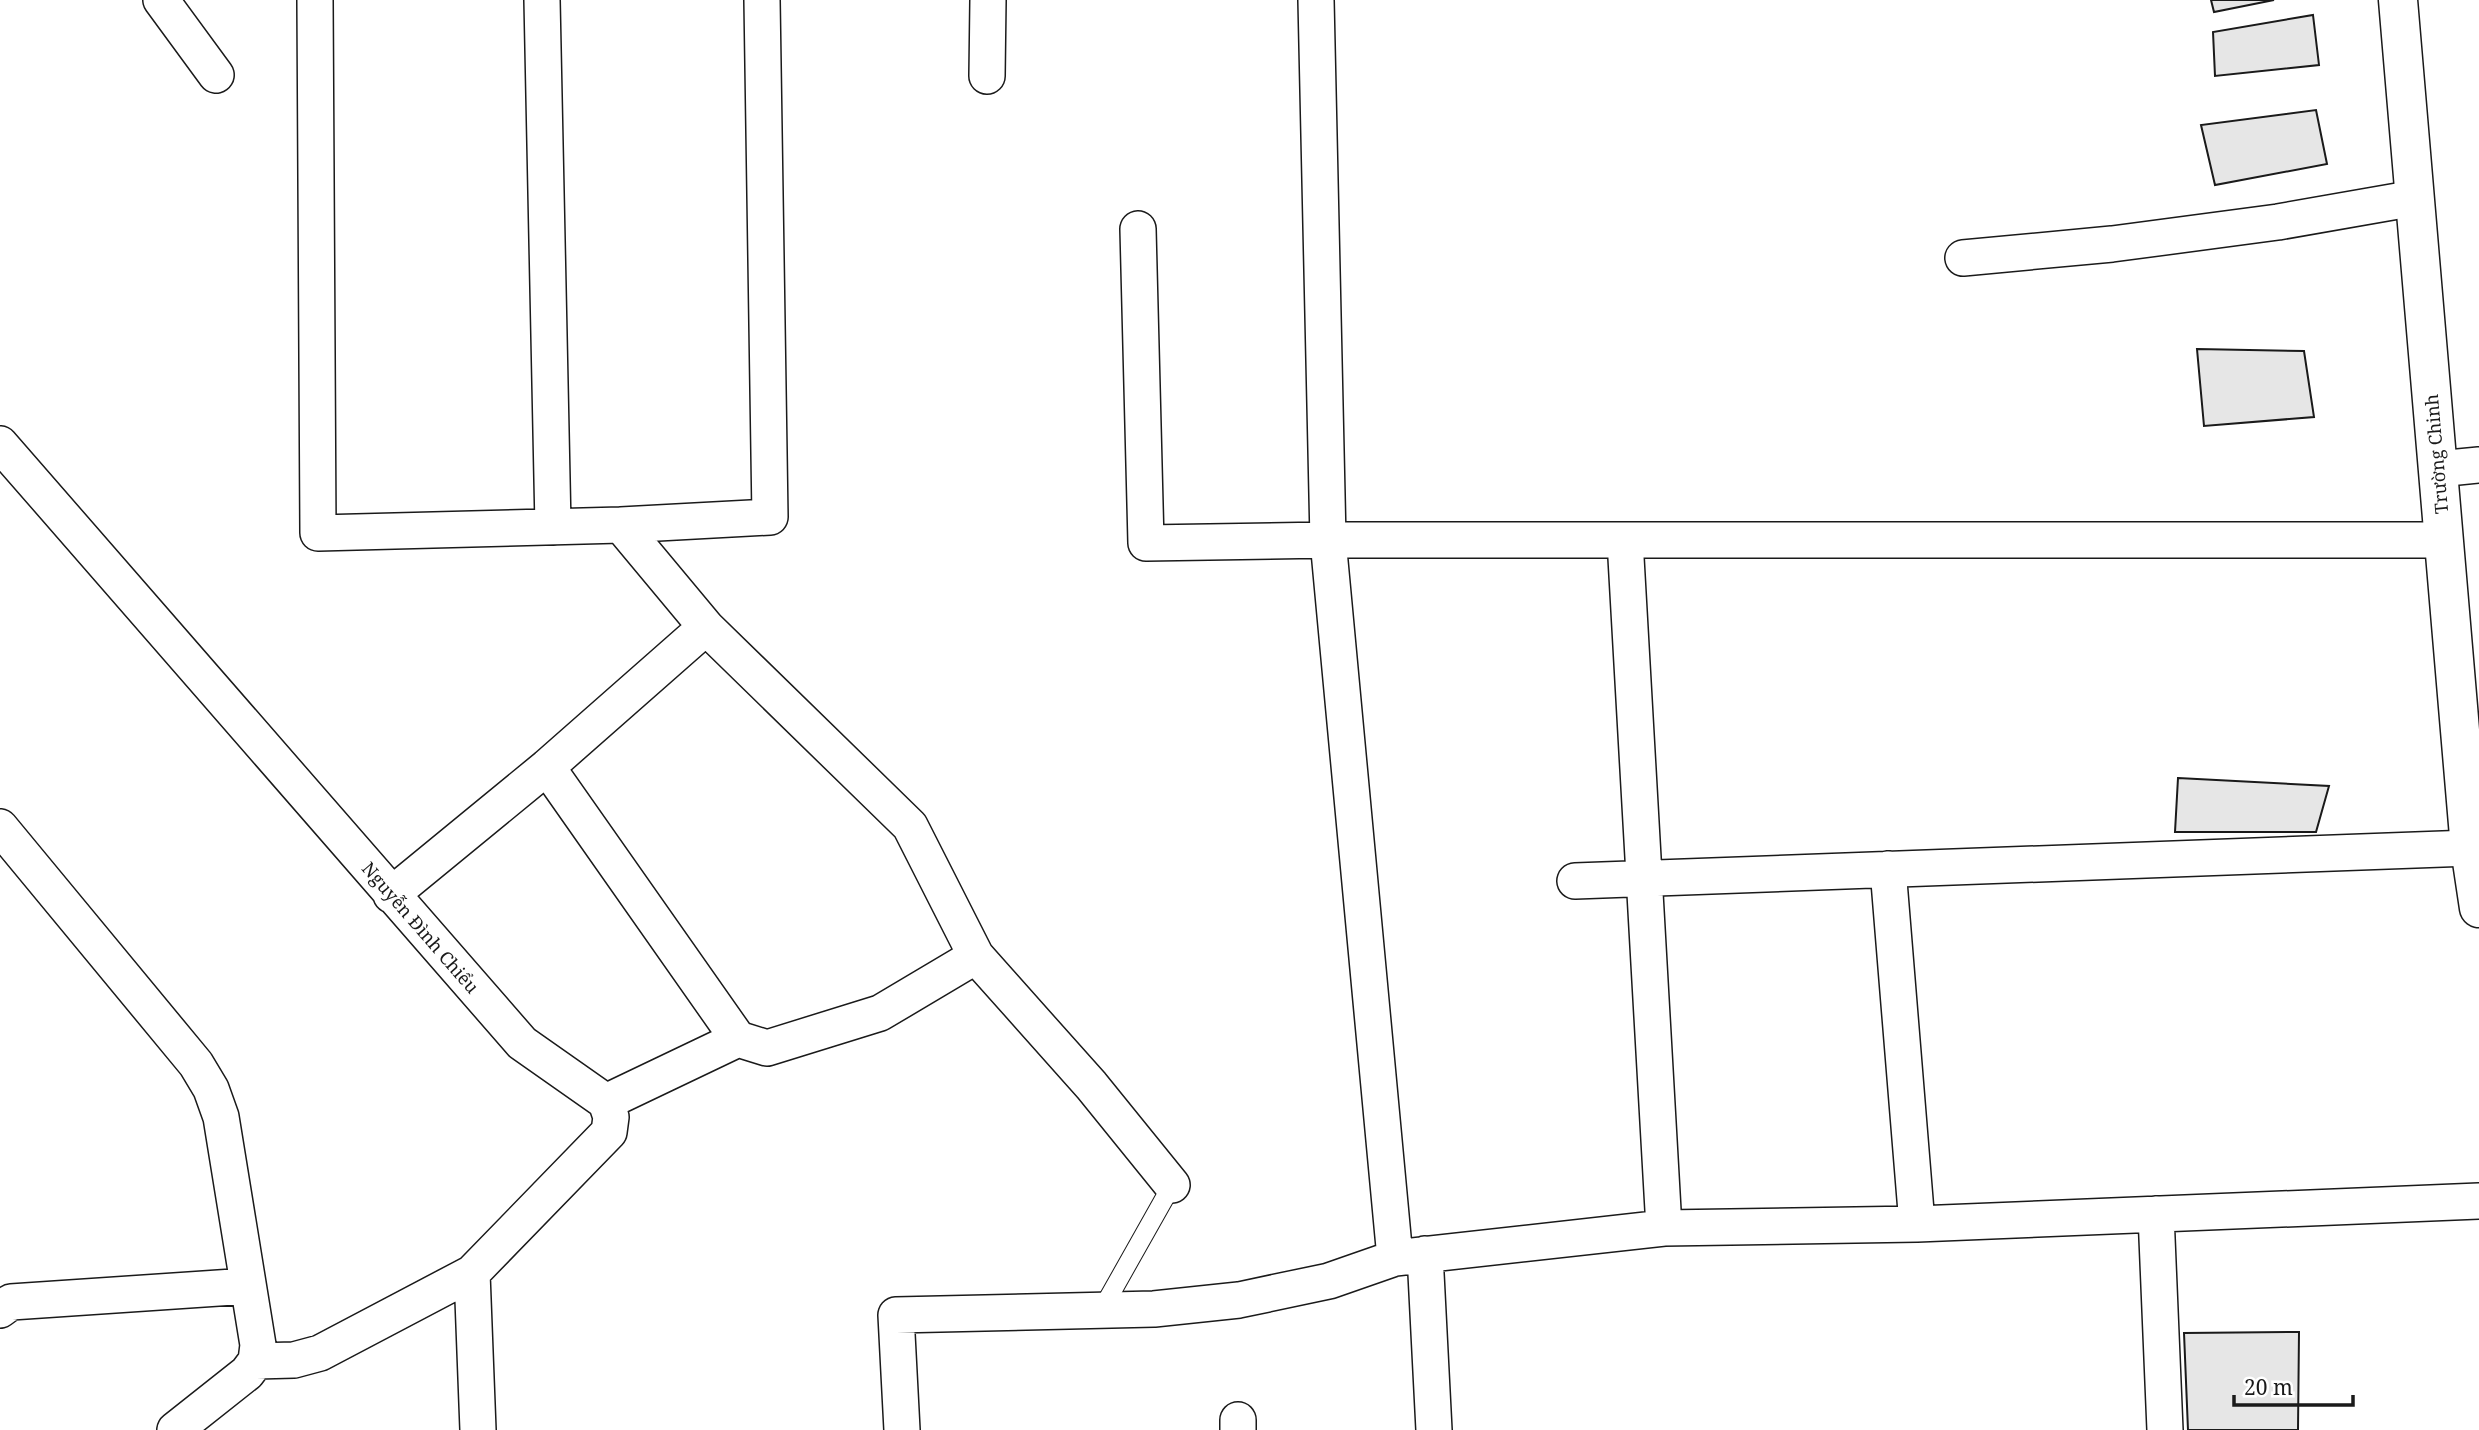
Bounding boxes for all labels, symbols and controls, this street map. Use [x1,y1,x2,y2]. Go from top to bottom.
street label: Trường Chinh [2419,393,2453,515]
street label: Nguyễn Đình Chiểu [357,857,485,999]
scale bar [2234,1364,2353,1408]
text: 20 m [2244,1373,2293,1401]

